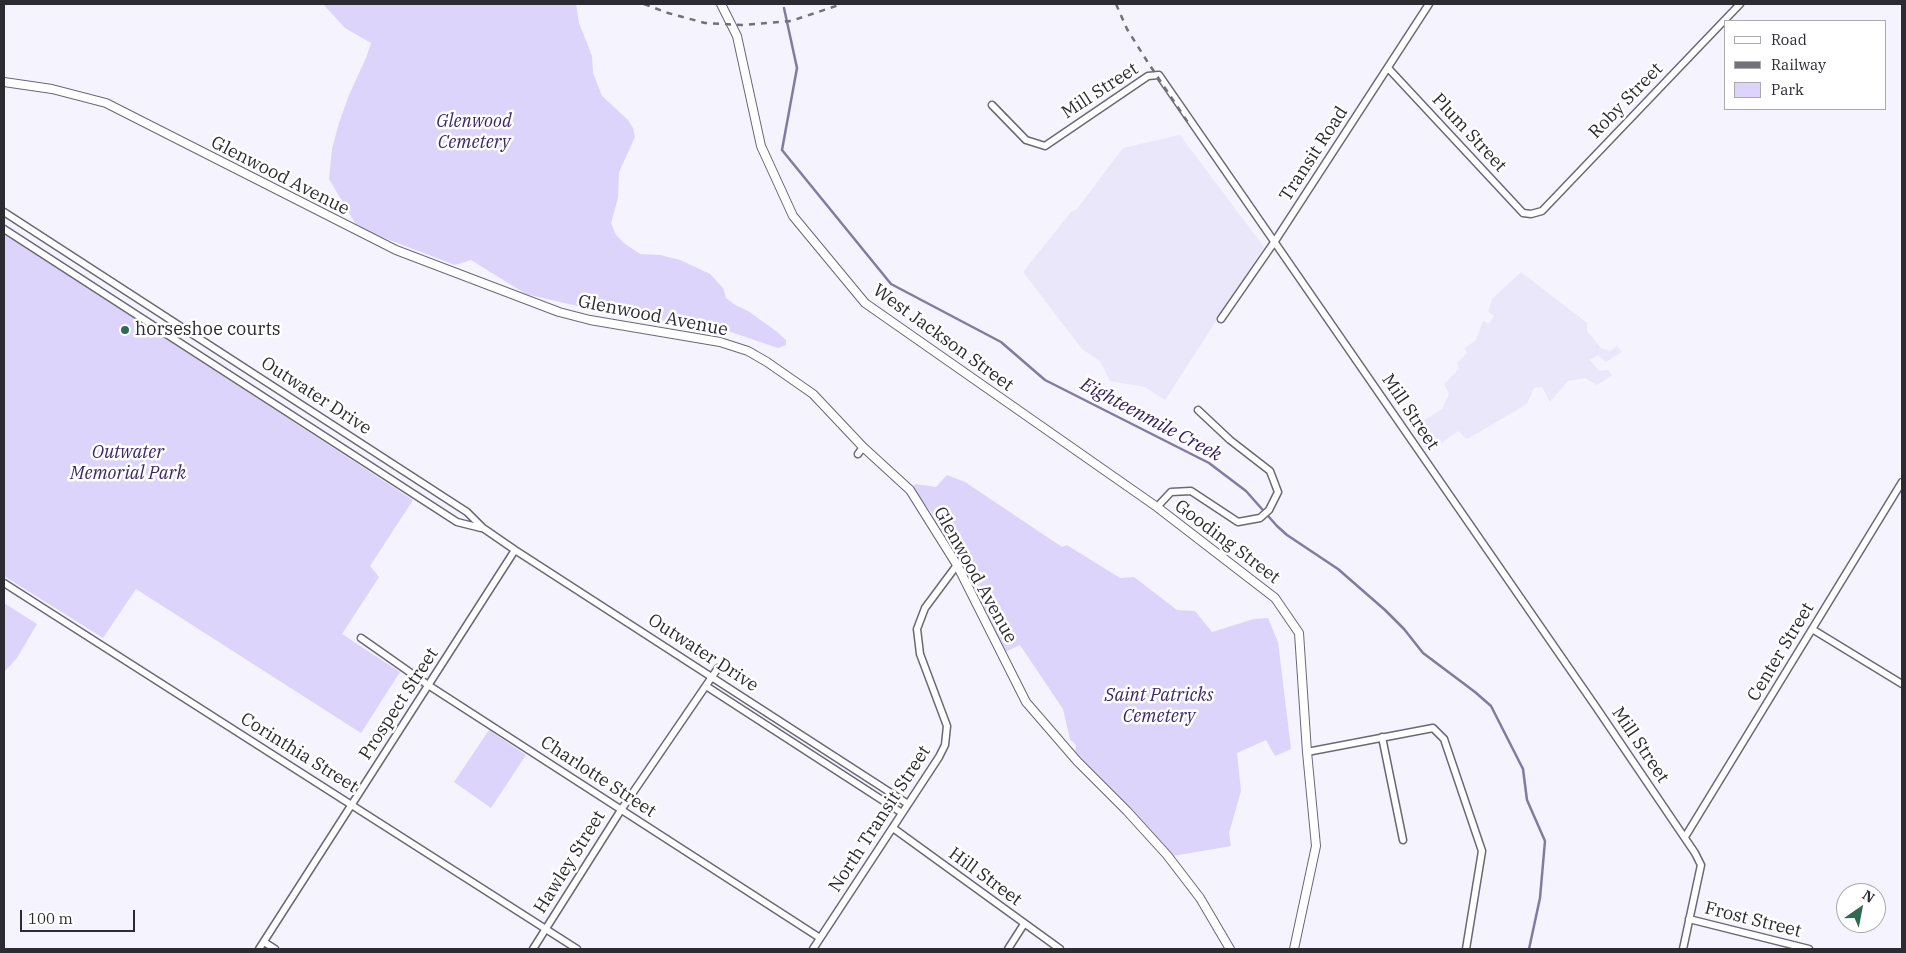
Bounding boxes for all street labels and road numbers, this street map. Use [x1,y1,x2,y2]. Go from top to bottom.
street label: Mill Street [1058,58,1142,124]
street label: Roby Street [1585,59,1667,143]
street label: Plum Street [1427,89,1511,177]
street label: Transit Road [1275,103,1353,205]
street label: Glenwood Avenue [207,132,353,220]
street label: West Jackson Street [869,280,1017,396]
street label: Glenwood Avenue [576,291,730,341]
street label: Outwater Drive [257,352,375,440]
street label: Mill Street [1377,370,1443,454]
street label: Gooding Street [1170,495,1284,589]
street label: Glenwood Avenue [929,503,1021,647]
street label: Center Street [1743,599,1819,705]
street label: Outwater Drive [644,609,762,697]
street label: Prospect Street [355,644,443,764]
street label: Mill Street [1607,703,1673,787]
street label: Corinthia Street [236,708,362,798]
street label: Charlotte Street [536,732,660,822]
street label: North Transit Street [825,742,935,896]
street label: Hawley Street [530,807,610,917]
street label: Hill Street [944,843,1026,911]
street label: Frost Street [1703,898,1803,942]

